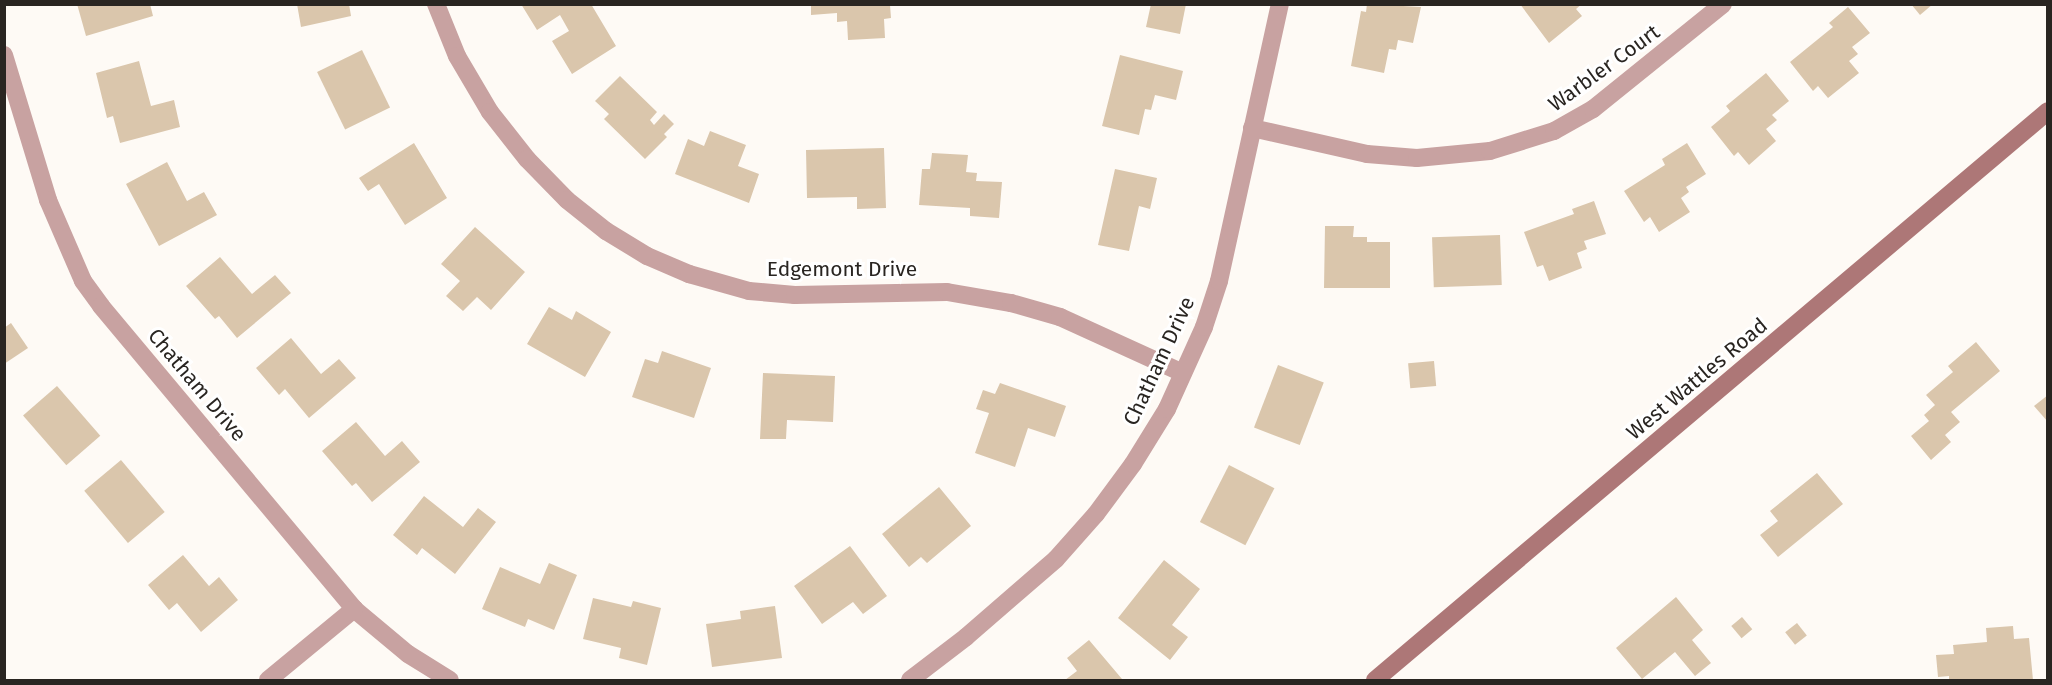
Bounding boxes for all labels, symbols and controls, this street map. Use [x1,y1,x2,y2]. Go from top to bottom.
street label: Warbler Court [1543,19,1665,117]
street label: Edgemont Drive [767,256,917,282]
street label: Chatham Drive [1118,293,1200,429]
street label: West Wattles Road [1622,313,1772,445]
street label: Chatham Drive [143,324,251,446]

